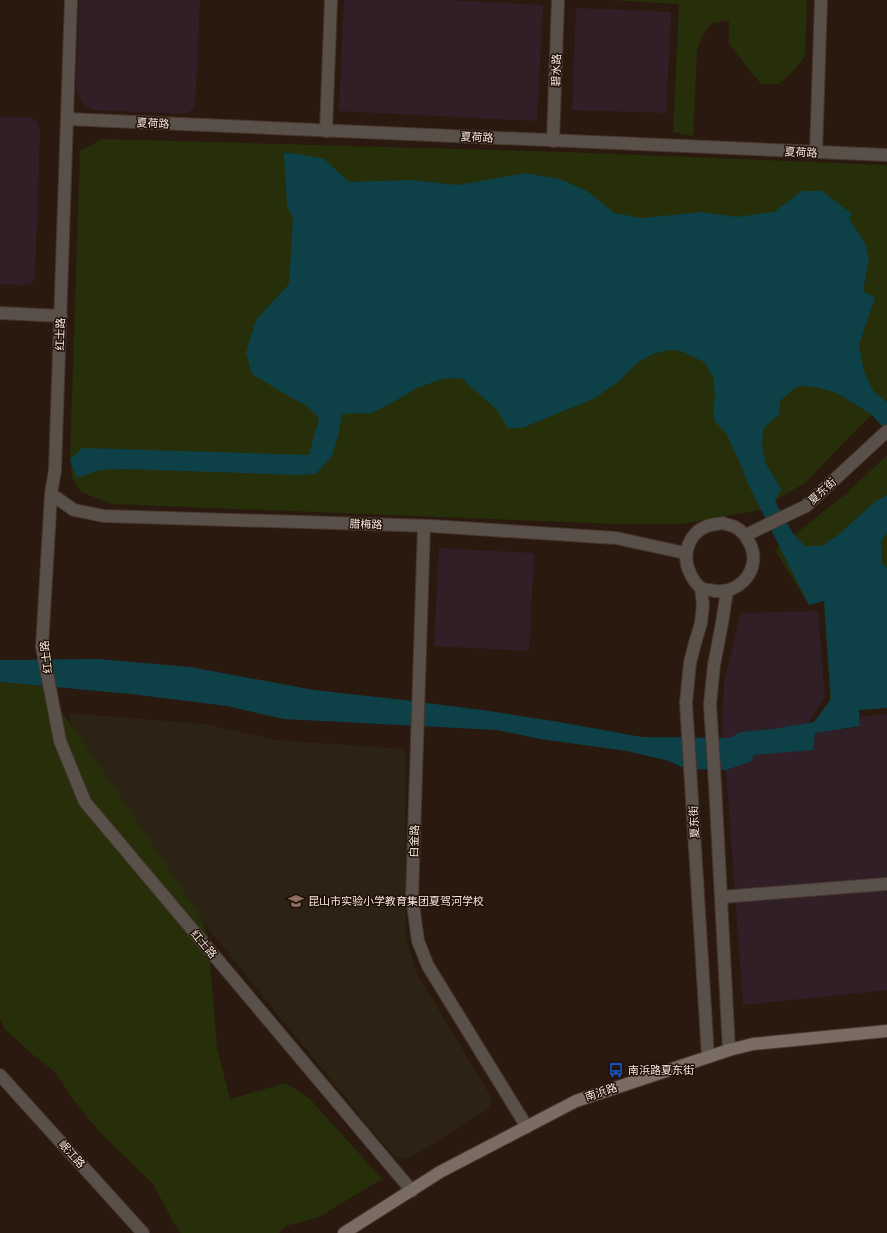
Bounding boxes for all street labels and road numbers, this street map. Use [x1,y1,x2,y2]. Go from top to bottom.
street label: 碧水路 [548,53,564,87]
street label: 夏荷路 [136,115,170,131]
street label: 夏荷路 [460,129,494,145]
street label: 夏荷路 [784,144,818,160]
street label: 红士路 [52,317,68,351]
street label: 夏东街 [805,475,839,507]
street label: 腊梅路 [349,516,383,532]
street label: 红士路 [37,640,55,674]
street label: 夏东街 [686,805,702,839]
street label: 白金路 [406,824,422,858]
street label: 红士路 [188,927,220,961]
street label: 南浜路 [583,1080,619,1104]
street label: 岷江路 [56,1137,88,1171]

